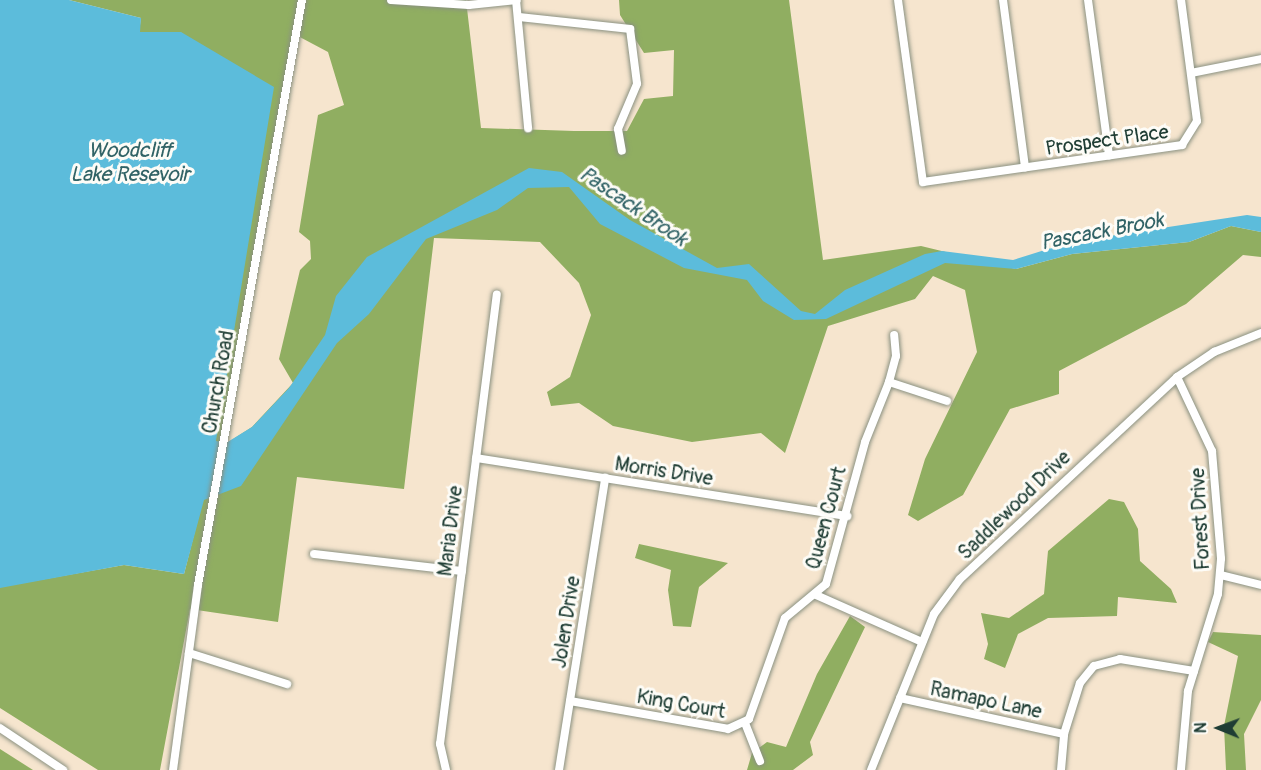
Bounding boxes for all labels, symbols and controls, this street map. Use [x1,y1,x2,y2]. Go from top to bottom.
street label: Prospect Place [1044,119,1170,161]
water label: Woodcliff Lake Resevoir [70,138,190,188]
water label: Pascack Brook [574,162,692,252]
water label: Pascack Brook [1038,208,1166,256]
street label: Church Road [197,329,239,435]
street label: Saddlewood Drive [953,445,1075,565]
street label: Morris Drive [613,451,715,491]
street label: Queen Court [801,464,851,572]
street label: Forest Drive [1185,467,1215,571]
street label: Maria Drive [433,485,467,577]
street label: Jolen Drive [547,574,585,670]
street label: Ramapo Lane [928,676,1044,724]
street label: King Court [635,684,727,724]
north arrow [1189,698,1249,758]
text: N [1191,722,1211,733]

